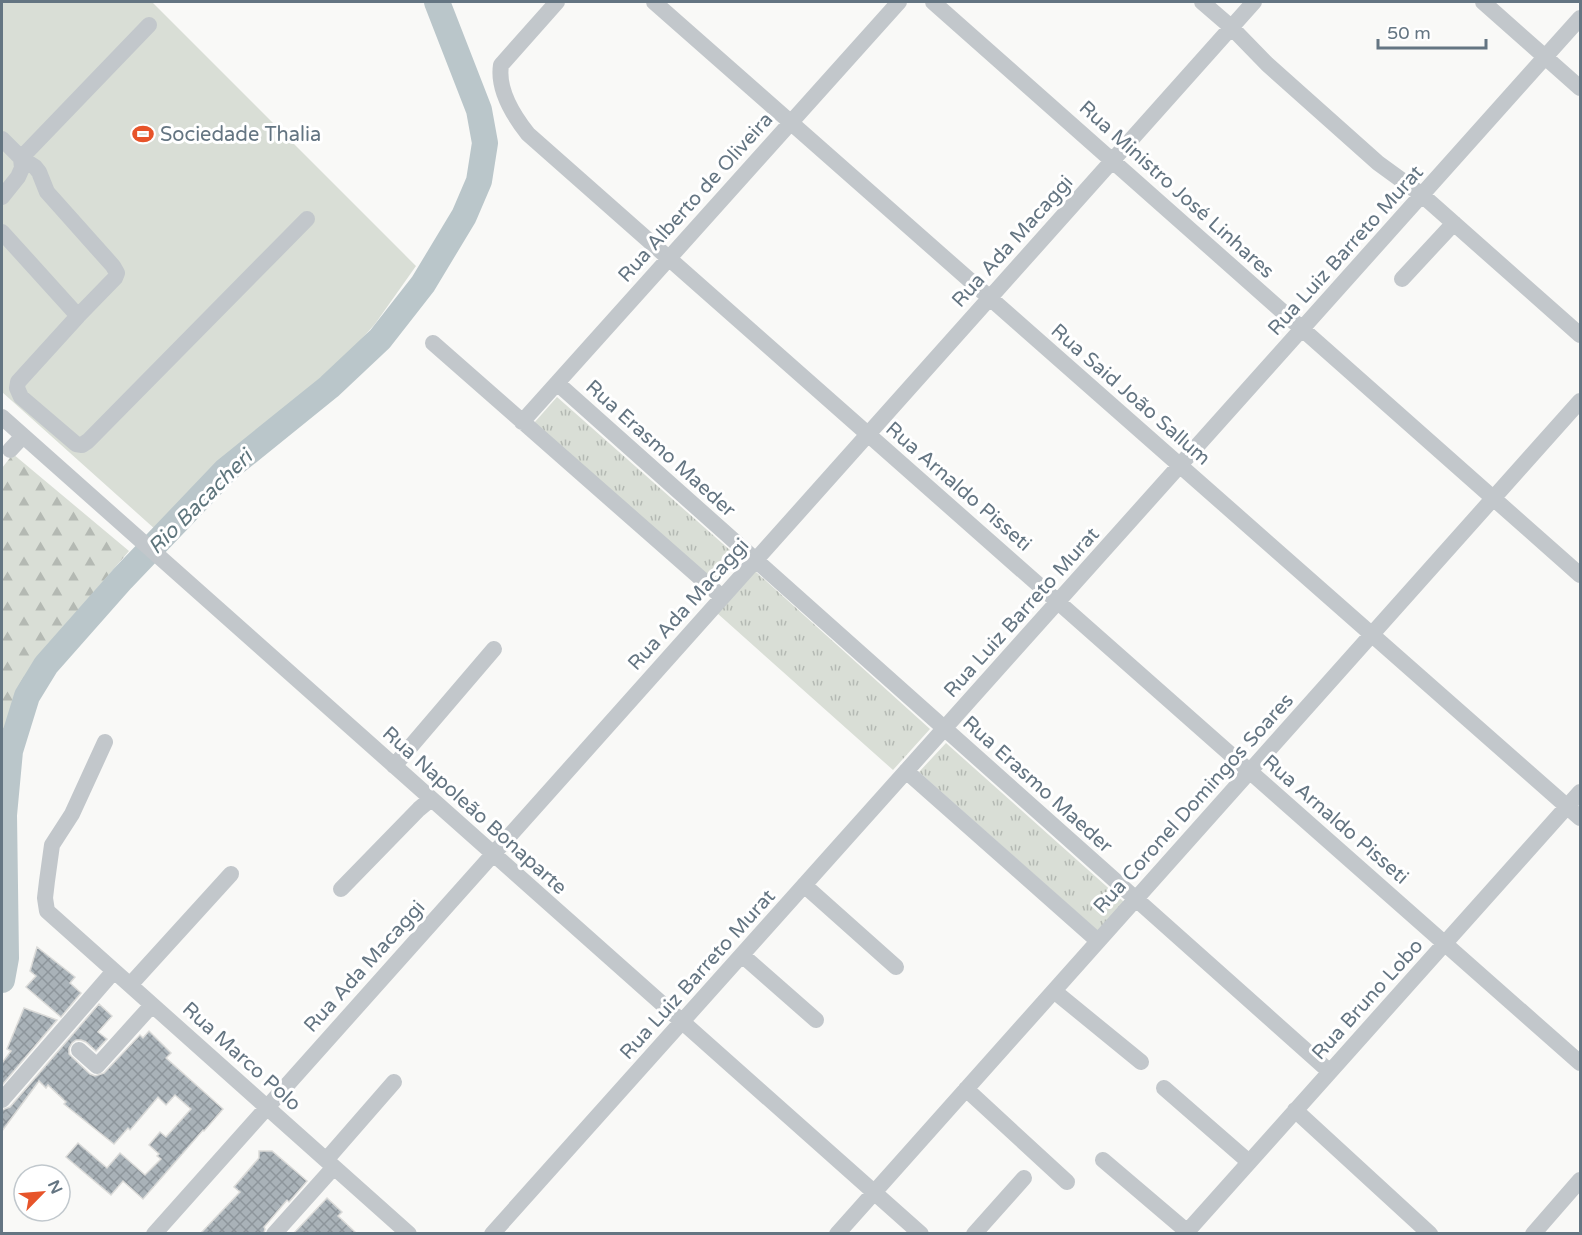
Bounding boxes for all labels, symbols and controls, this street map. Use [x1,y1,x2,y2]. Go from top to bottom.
scale bar [1378,12,1486,50]
text: 50 m [1387,22,1431,44]
street label: Rua Ministro José Linhares [1074,96,1279,284]
street label: Rua Alberto de Oliveira [613,108,778,287]
sports icon: Sociedade Thalia [131,122,155,146]
place label: Sociedade Thalia [160,123,321,147]
street label: Rua Luiz Barreto Murat [1263,160,1429,341]
street label: Rua Ada Macaggi [947,171,1078,313]
street label: Rua Said João Sallum [1046,319,1215,471]
street label: Rua Erasmo Maeder [581,375,740,523]
street label: Rua Arnaldo Pisseti [881,417,1036,557]
water label: Rio Bacacheri [143,443,260,560]
street label: Rua Luiz Barreto Murat [939,522,1105,703]
street label: Rua Ada Macaggi [623,534,754,676]
street label: Rua Coronel Domingos Soares [1089,689,1299,919]
street label: Rua Erasmo Maeder [958,711,1117,859]
street label: Rua Napoleão Bonaparte [377,722,571,900]
street label: Rua Arnaldo Pisseti [1258,750,1413,890]
street label: Rua Luiz Barreto Murat [615,884,781,1065]
street label: Rua Ada Macaggi [299,896,430,1038]
street label: Rua Bruno Lobo [1307,934,1428,1065]
street label: Rua Marco Polo [177,997,306,1116]
north arrow [12,1163,72,1223]
text: N [43,1177,66,1197]

